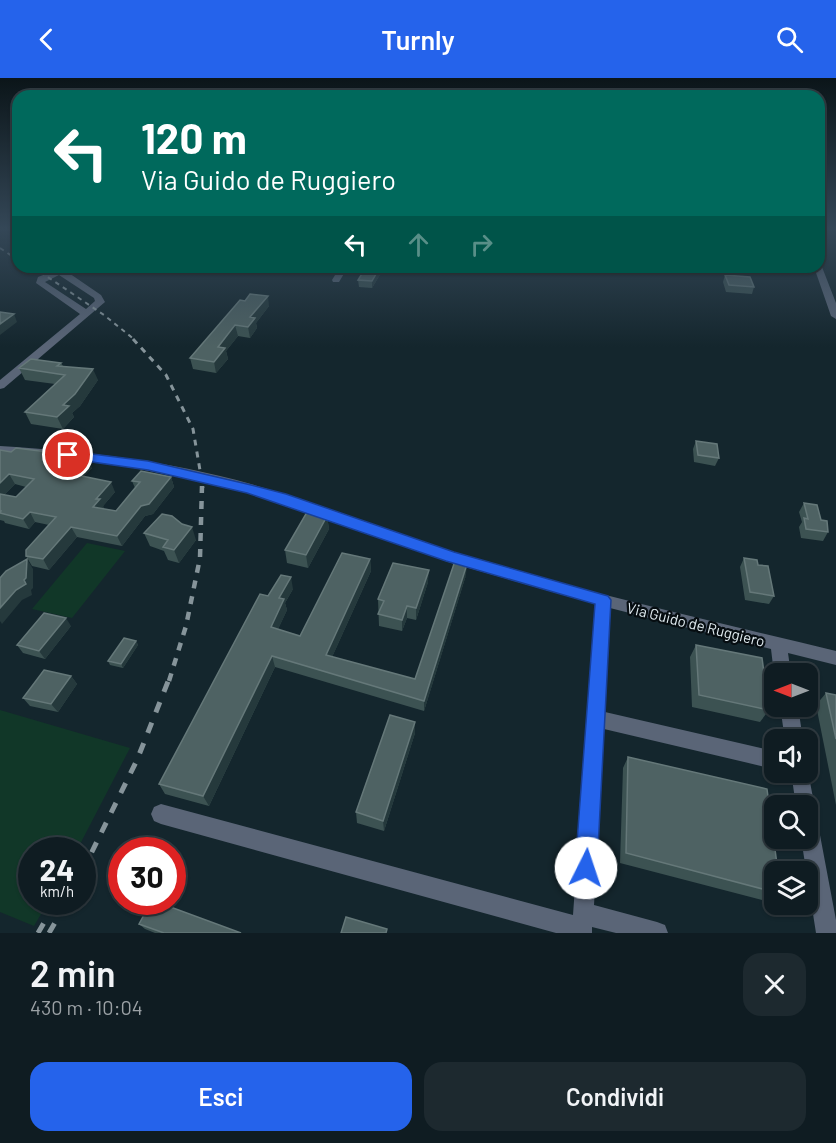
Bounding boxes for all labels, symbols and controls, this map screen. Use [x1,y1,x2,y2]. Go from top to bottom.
icon: back [30,23,63,56]
text: Turnly [381,23,455,55]
icon: search [773,23,806,56]
text: 120 m [141,112,247,162]
icon: left [42,114,120,192]
text: Via Guido de Ruggiero [141,163,396,195]
icon: left [339,228,372,261]
icon: ahead [402,228,435,261]
icon: right [465,228,498,261]
pin [42,429,93,480]
icon: arrive [51,438,84,471]
street label: Via Guido de Ruggiero [625,598,767,650]
north arrow [764,663,818,717]
map controls [764,663,818,915]
button: sound [764,729,818,783]
button: search [764,795,818,849]
position arrow [554,836,618,900]
speed limit sign: 30 [108,837,186,915]
text: 24 [40,851,74,887]
button: layers [764,861,818,915]
text: km/h [40,882,74,900]
text: 2 min [30,951,116,994]
button: close [743,953,806,1016]
text: 430 m · 10:04 [30,995,143,1019]
button: Esci [30,1062,412,1131]
button: Condividi [424,1062,806,1131]

